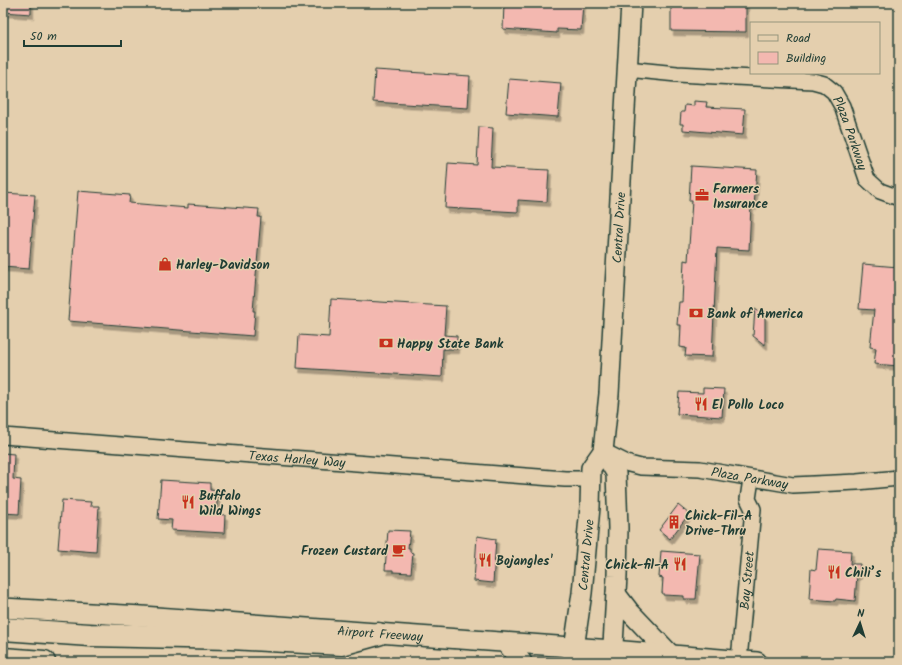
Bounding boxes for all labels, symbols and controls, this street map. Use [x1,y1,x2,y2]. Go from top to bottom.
scale bar [24,22,121,48]
legend [750,22,880,74]
text: 50 m [30,27,57,46]
text: Road [786,29,811,48]
text: Building [786,49,826,68]
street label: Plaza Parkway [826,92,873,174]
place label: Farmers Insurance [713,179,769,215]
office icon: Farmers Insurance [694,187,710,203]
street label: Central Drive [607,191,632,264]
place label: Harley-Davidson [176,255,270,276]
shop icon: Harley-Davidson [157,256,173,272]
place label: Bank of America [707,304,804,325]
bank icon: Bank of America [688,305,704,321]
place label: Happy State Bank [397,334,504,355]
bank icon: Happy State Bank [378,335,394,351]
place label: El Pollo Loco [712,395,784,416]
restaurant icon: El Pollo Loco [693,396,709,412]
street label: Texas Harley Way [248,446,347,474]
street label: Plaza Parkway [709,462,791,496]
place label: Buffalo Wild Wings [199,486,261,522]
restaurant icon: Buffalo Wild Wings [180,494,196,510]
place label: Chick-Fil-A Drive-Thru [685,506,752,542]
building icon: Chick-Fil-A Drive-Thru [666,514,682,530]
street label: Central Drive [573,518,601,592]
place label: Frozen Custard [301,541,389,562]
cafe icon: Frozen Custard [391,542,407,558]
street label: Bay Street [735,549,761,611]
place label: Bojangles' [496,551,553,572]
restaurant icon: Bojangles' [477,552,493,568]
place label: Chick-fil-A [605,555,669,576]
restaurant icon: Chick-fil-A [672,556,688,572]
place label: Chili’s [845,563,881,584]
restaurant icon: Chili’s [826,564,842,580]
north arrow [840,603,880,643]
text: N [857,605,865,623]
street label: Airport Freeway [336,621,424,648]

